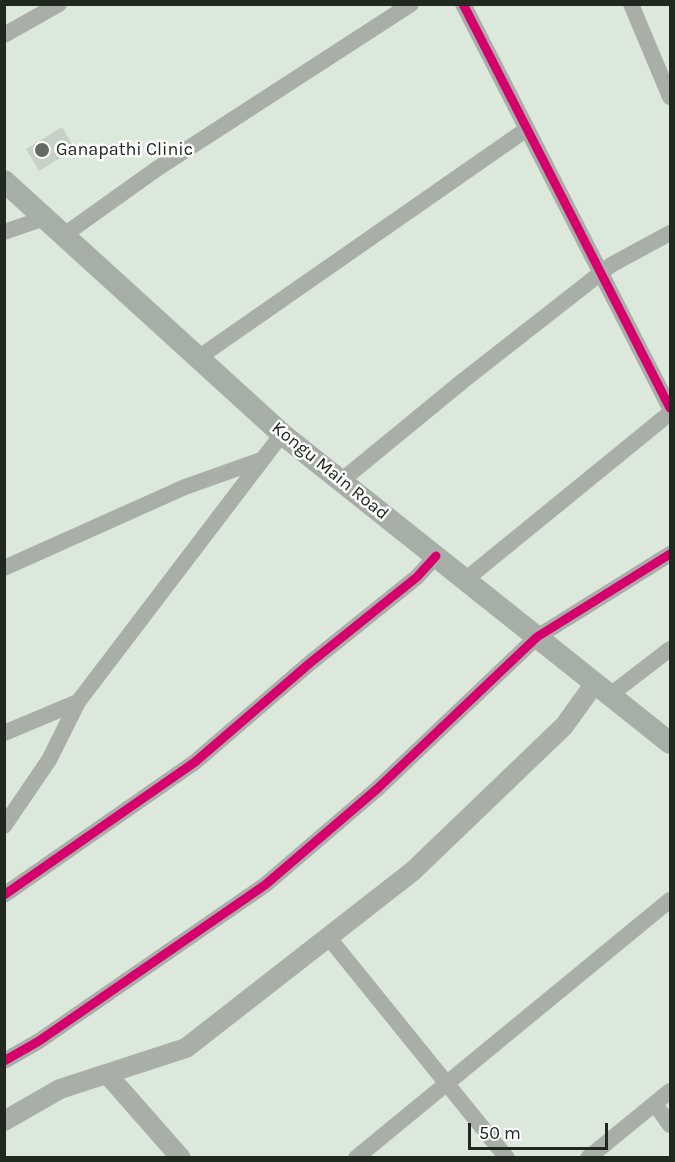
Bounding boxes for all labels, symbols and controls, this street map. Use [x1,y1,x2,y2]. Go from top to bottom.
place label: Ganapathi Clinic [56,139,193,161]
marker: Ganapathi Clinic [33,141,51,159]
street label: Kongu Main Road [267,417,393,525]
scale bar [471,1111,610,1149]
text: 50 m [479,1122,521,1144]

